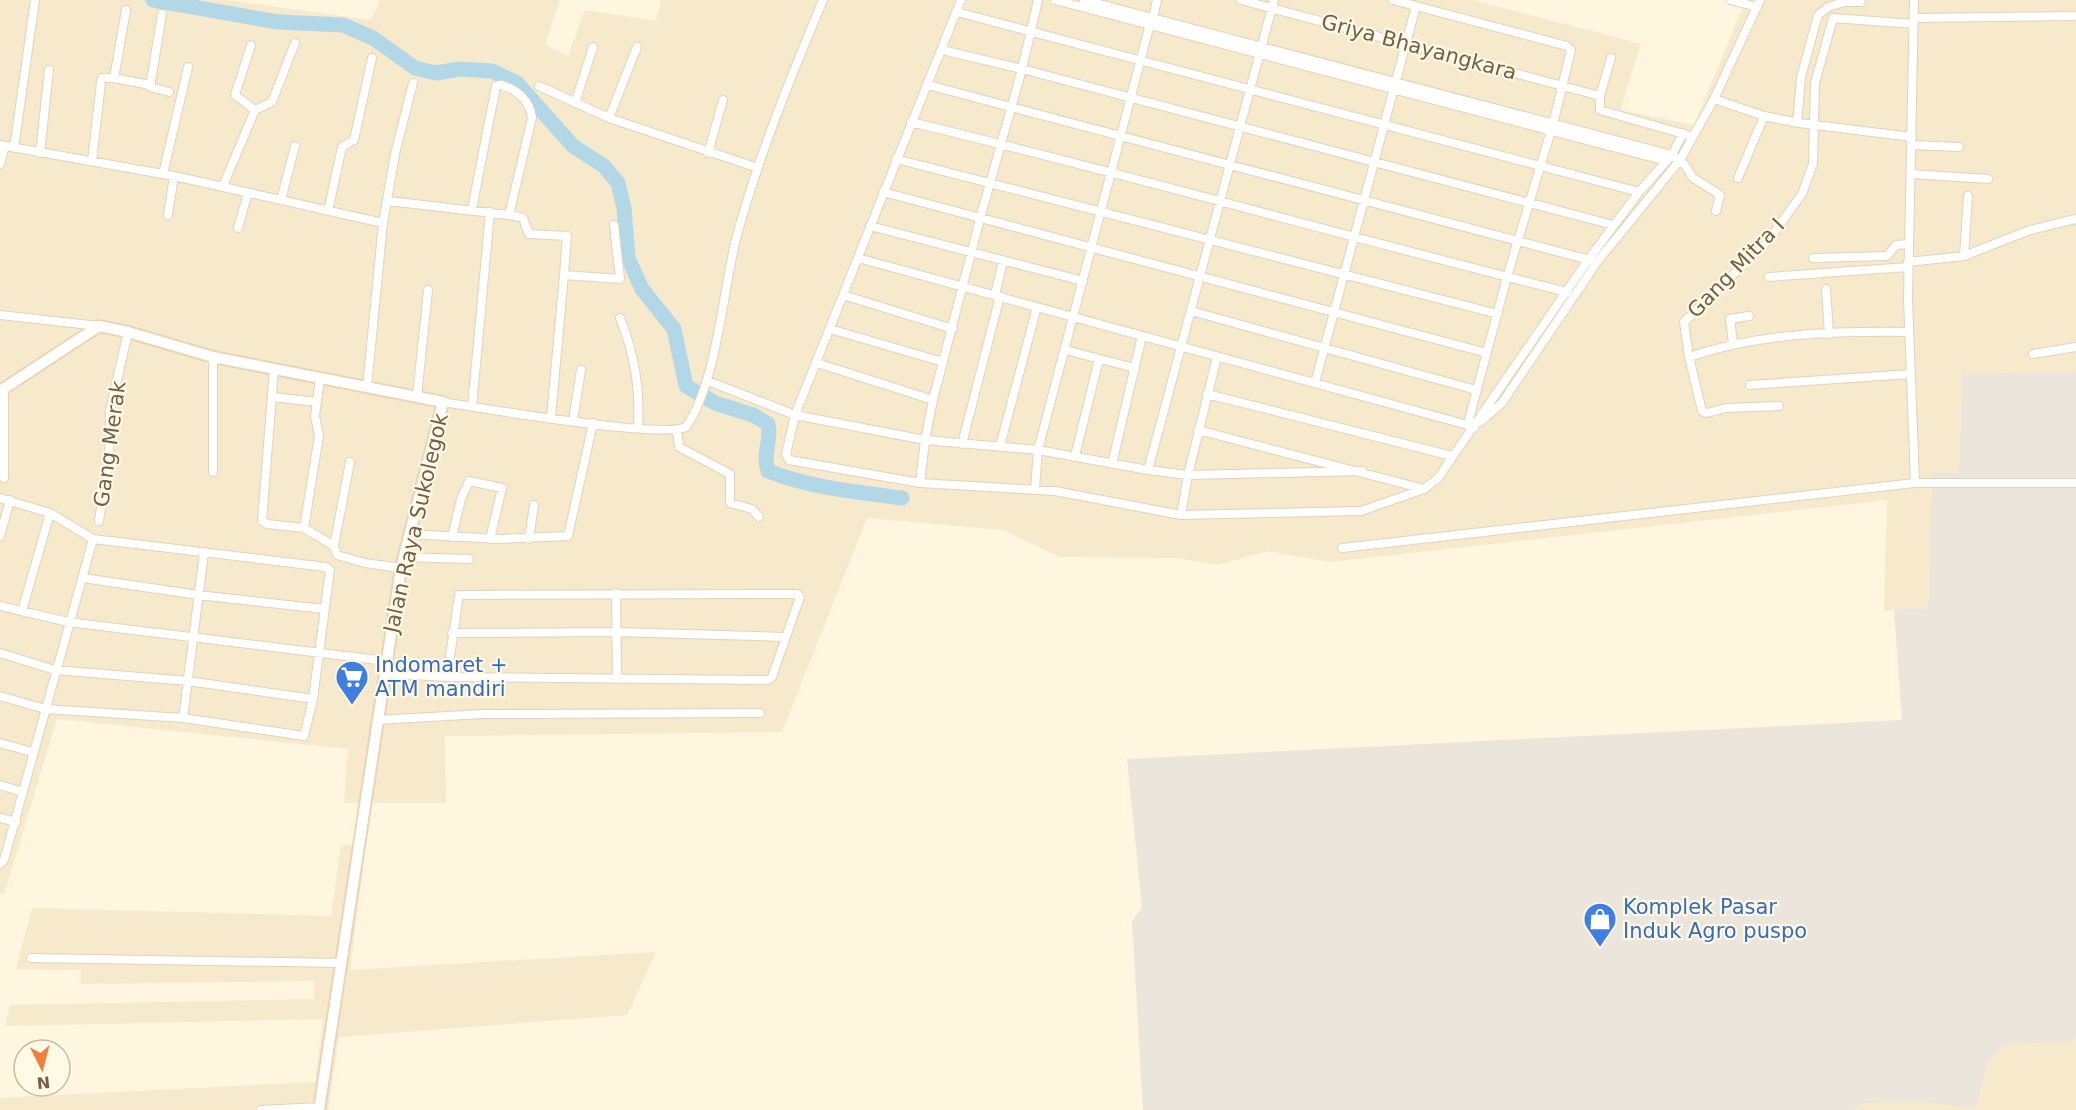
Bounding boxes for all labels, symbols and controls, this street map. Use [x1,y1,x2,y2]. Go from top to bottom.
street label: Griya Bhayangkara [1319,9,1519,85]
street label: Gang Mitra I [1683,213,1789,323]
street label: Gang Merak [89,379,131,509]
street label: Jalan Raya Sukolegok [379,410,453,637]
place label: Indomaret + ATM mandiri [375,653,508,701]
supermarket icon: Indomaret + ATM mandiri [334,659,370,706]
place label: Komplek Pasar Induk Agro puspo [1623,895,1807,943]
shop icon: Komplek Pasar Induk Agro puspo [1582,901,1618,948]
north arrow [12,1038,72,1098]
text: N [36,1072,51,1093]

